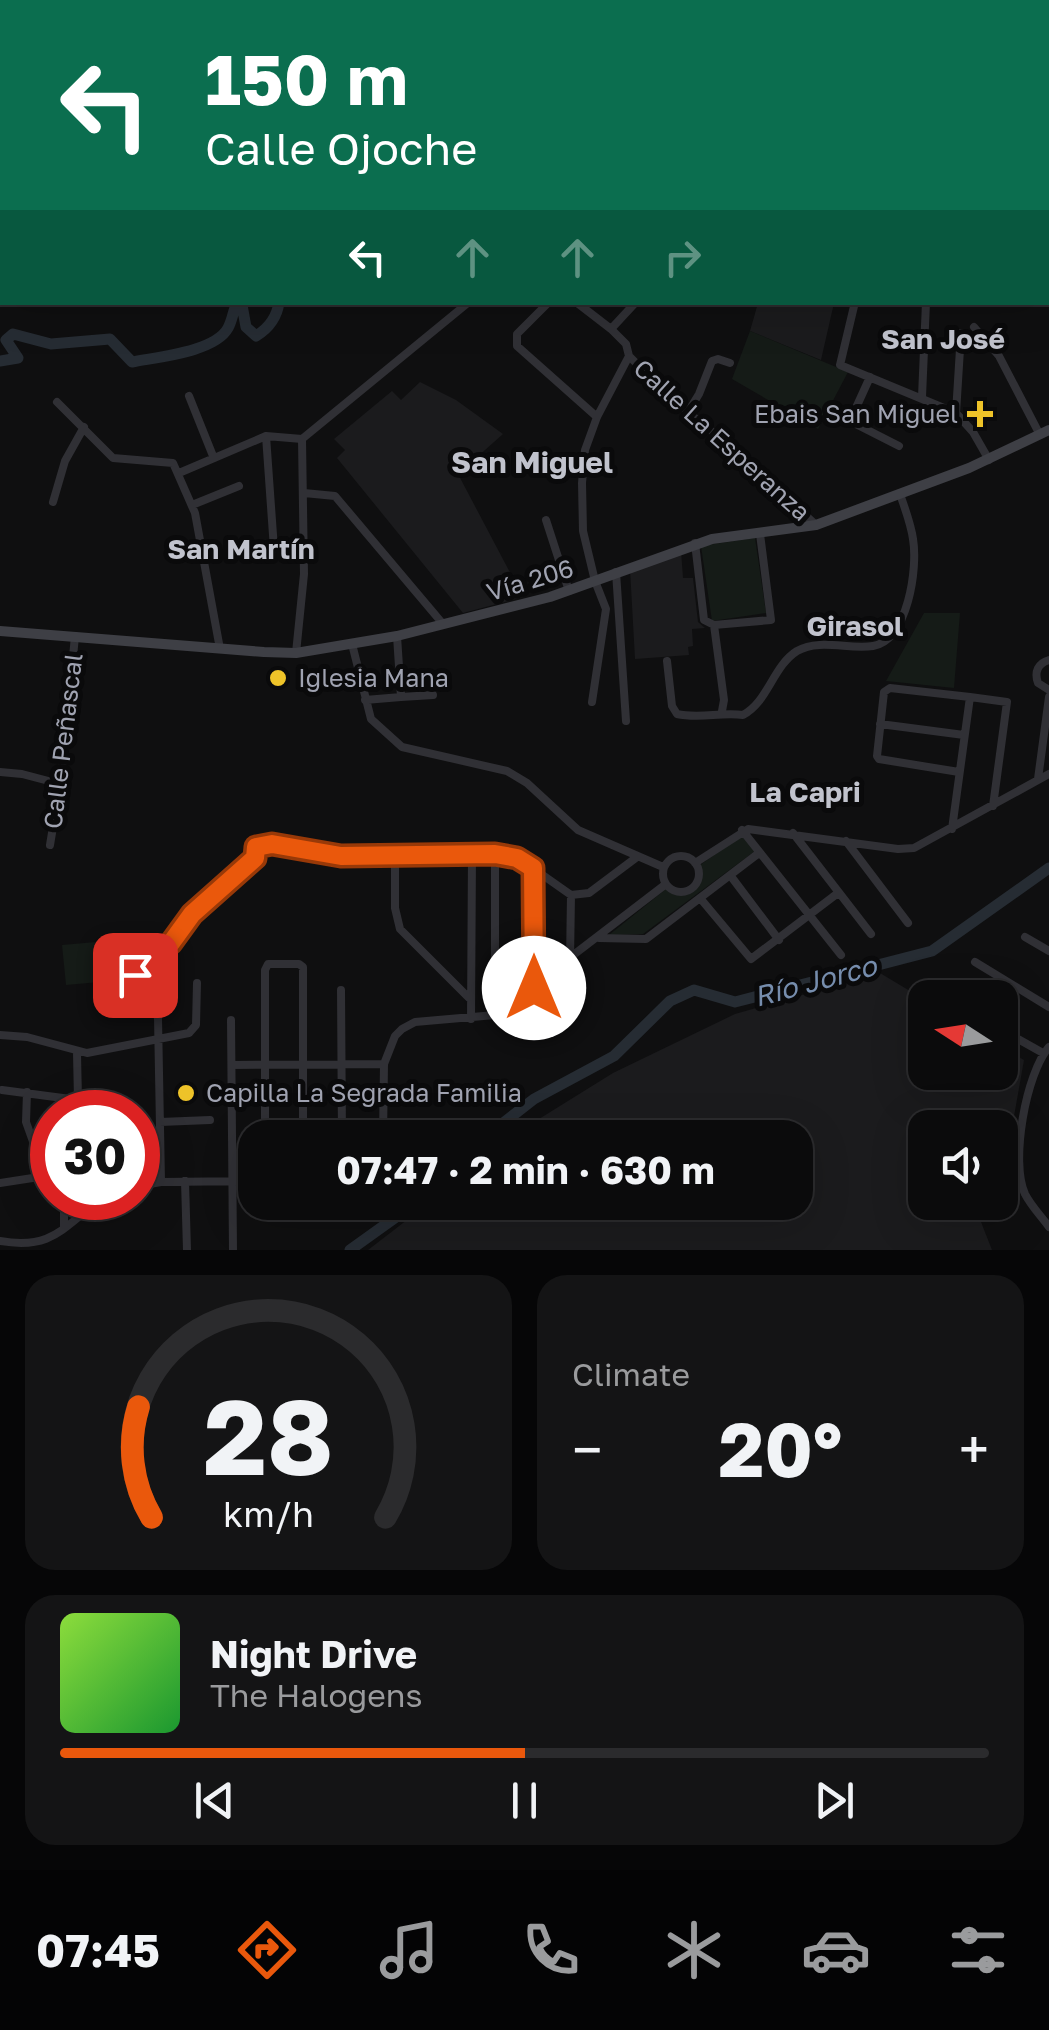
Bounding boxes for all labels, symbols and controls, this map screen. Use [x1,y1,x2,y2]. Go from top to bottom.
text: 150 m [205,36,408,120]
icon: left [40,40,170,170]
text: Calle Ojoche [205,121,477,175]
icon: left [340,230,395,285]
icon: ahead [445,230,500,285]
icon: ahead [550,230,605,285]
icon: right [655,230,710,285]
district label: San José [881,322,1005,355]
street label: Calle La Esperanza [628,352,817,527]
place label: Ebais San Miguel [754,398,958,429]
marker: Ebais San Miguel [967,401,993,427]
district label: San Miguel [451,444,613,480]
district label: San Martín [167,532,315,565]
street label: Vía 206 [483,552,577,607]
district label: Girasol [807,609,903,642]
street label: Calle Peñascal [36,651,89,831]
place label: Iglesia Mana [298,662,449,693]
marker: Iglesia Mana [267,667,289,689]
district label: La Capri [749,775,861,808]
pin [93,933,178,1018]
position arrow [482,936,586,1040]
icon: arrive [108,948,163,1003]
water label: Río Jorco [750,948,882,1013]
north arrow [908,980,1018,1090]
map controls [908,980,1018,1220]
place label: Capilla La Segrada Familia [206,1077,522,1108]
marker: Capilla La Segrada Familia [175,1082,197,1104]
speed limit sign: 30 [30,1090,160,1220]
button: sound [908,1110,1018,1220]
text: 07:47 · 2 min · 630 m [336,1147,715,1192]
text: Climate [572,1355,690,1393]
text: 28 [203,1373,334,1498]
text: 20° [719,1403,842,1494]
text: − [572,1416,602,1482]
text: + [959,1416,989,1482]
text: km/h [223,1492,314,1535]
text: Night Drive [210,1631,417,1676]
text: The Halogens [210,1676,422,1714]
icon: previous [187,1773,242,1828]
icon: pause [497,1773,552,1828]
icon: next [807,1773,862,1828]
icon: directions [232,1915,302,1985]
icon: music [374,1915,444,1985]
icon: phone [516,1915,586,1985]
icon: climate [659,1915,729,1985]
icon: car [801,1915,871,1985]
icon: filters [943,1915,1013,1985]
text: 07:45 [36,1923,160,1977]

